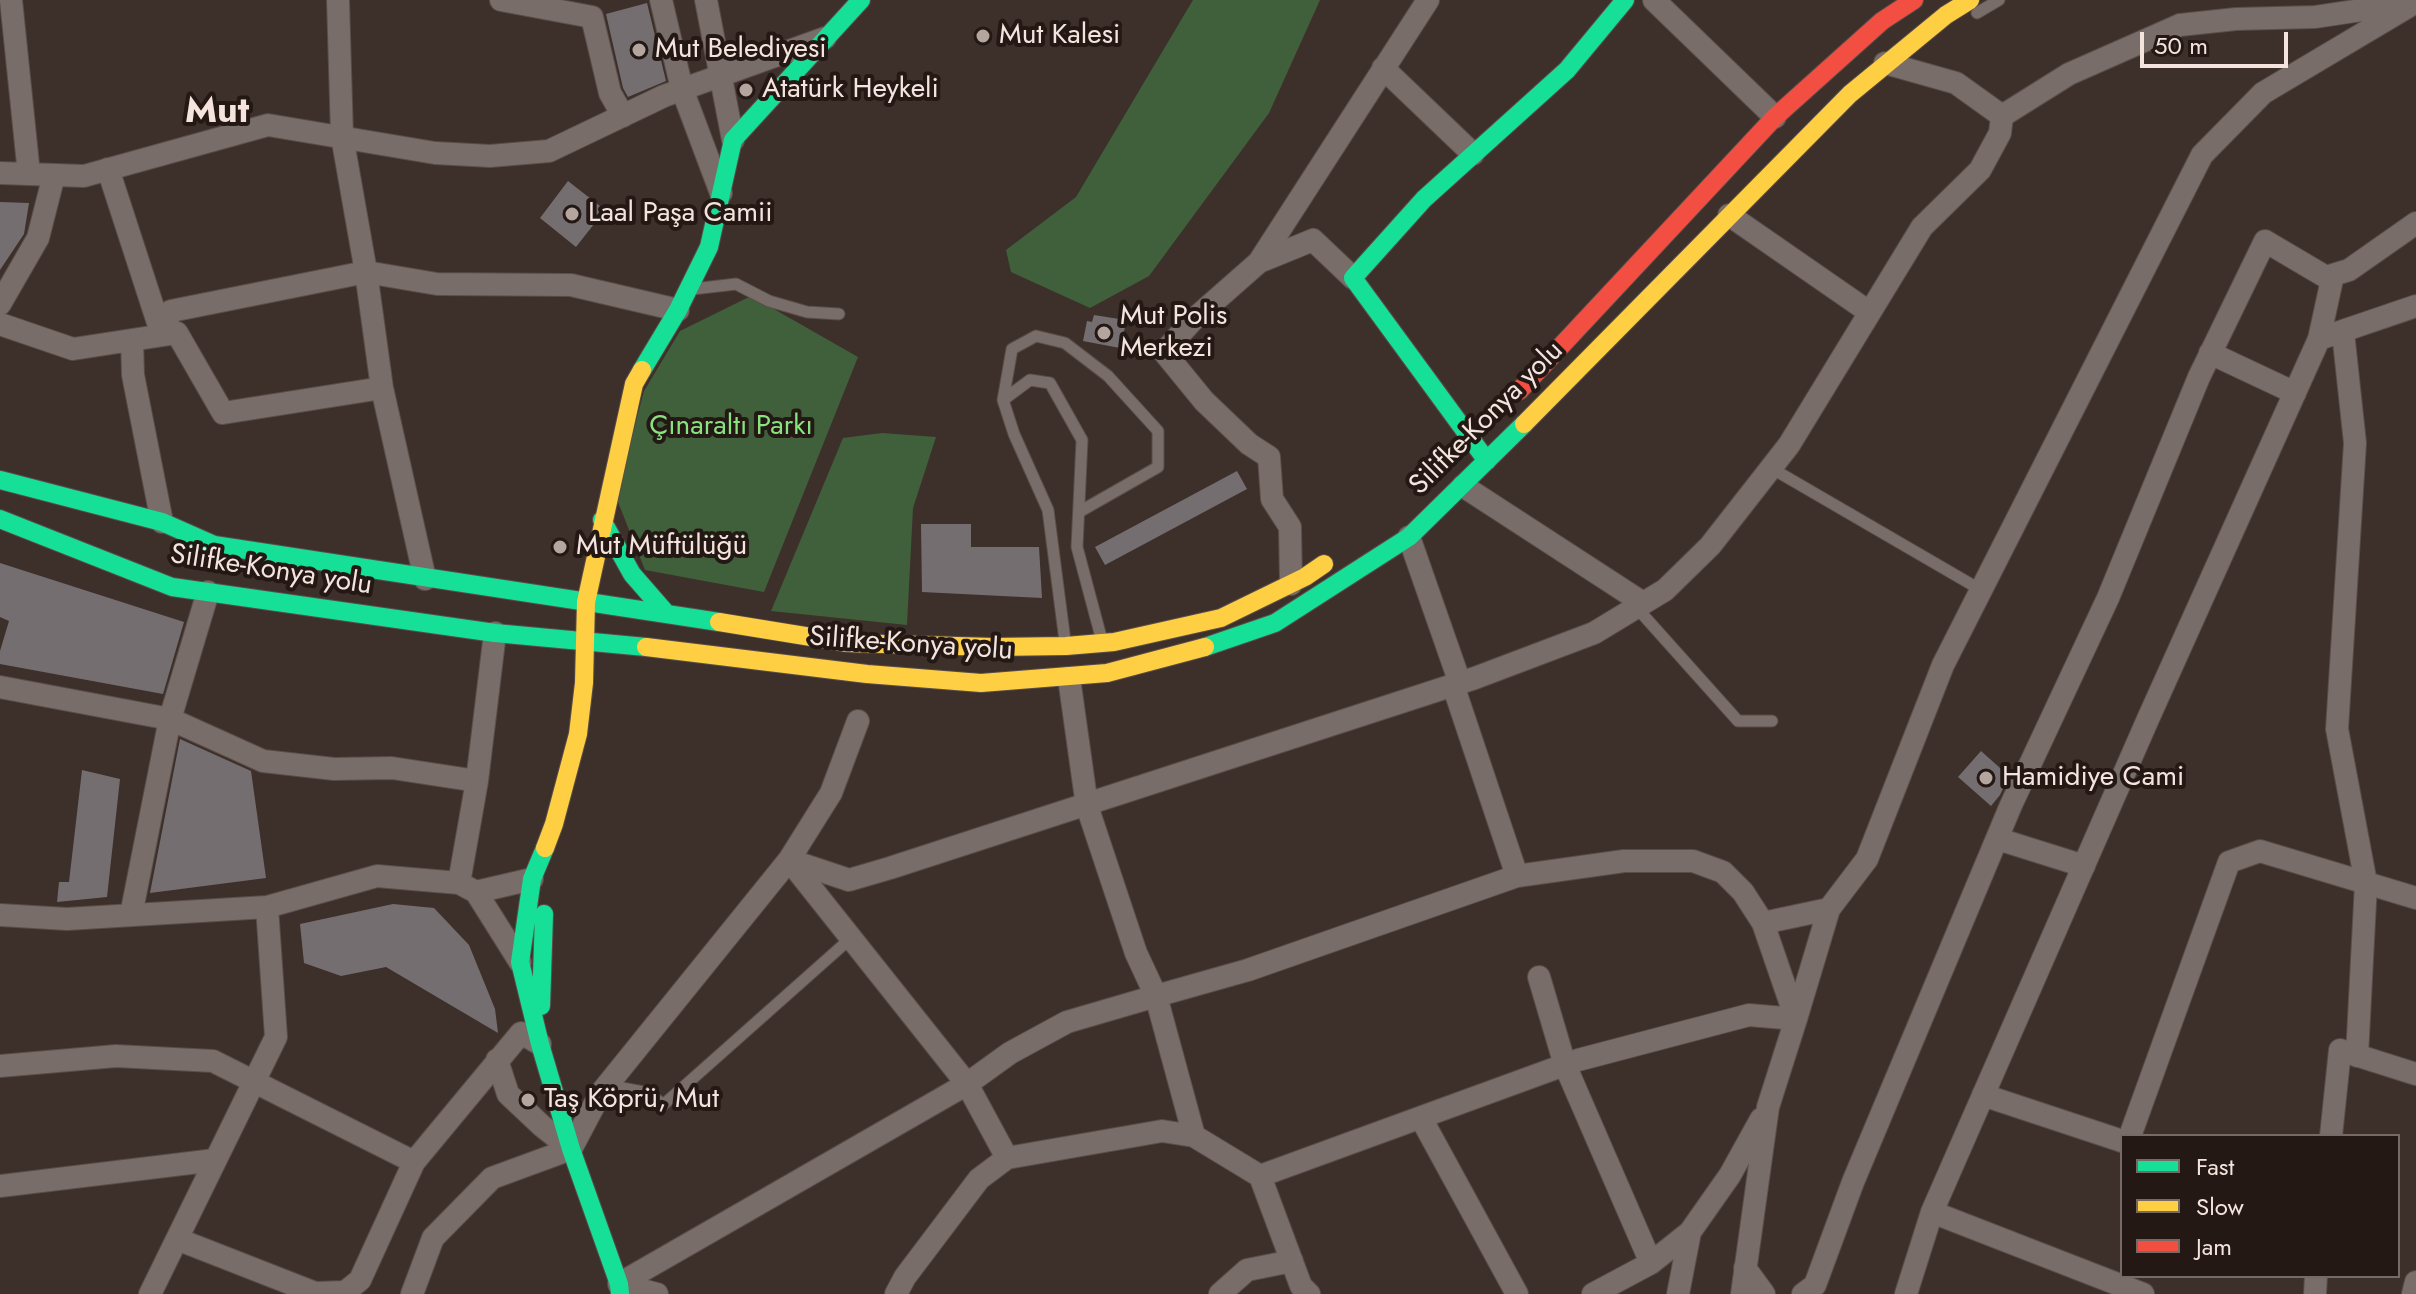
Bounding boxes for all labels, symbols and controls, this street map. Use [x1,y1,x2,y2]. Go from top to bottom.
scale bar [2144,16,2292,66]
place label: Mut Kalesi [999,19,1120,53]
marker: Mut Kalesi [974,27,992,45]
text: 50 m [2154,28,2208,63]
place label: Mut Belediyesi [655,33,827,67]
marker: Mut Belediyesi [630,41,648,59]
place label: Atatürk Heykeli [762,73,939,107]
marker: Atatürk Heykeli [737,81,755,99]
district label: Mut [185,91,249,135]
place label: Laal Paşa Camii [588,197,773,231]
marker: Laal Paşa Camii [563,205,581,223]
place label: Mut Polis Merkezi [1120,300,1227,366]
marker: Mut Polis Merkezi [1095,324,1113,342]
street label: Silifke-Konya yolu [1403,335,1571,503]
park label: Çınaraltı Parkı [649,410,813,444]
place label: Mut Müftülüğü [576,530,747,564]
street label: Silifke-Konya yolu [168,538,374,604]
marker: Mut Müftülüğü [551,538,569,556]
street label: Silifke-Konya yolu [808,621,1014,669]
place label: Hamidiye Cami [2002,761,2184,795]
marker: Hamidiye Cami [1977,769,1995,787]
place label: Taş Köprü, Mut [544,1083,719,1117]
marker: Taş Köprü, Mut [519,1091,537,1109]
legend [2120,1134,2400,1278]
text: Fast [2196,1149,2234,1184]
text: Slow [2196,1189,2244,1224]
text: Jam [2196,1229,2232,1264]

